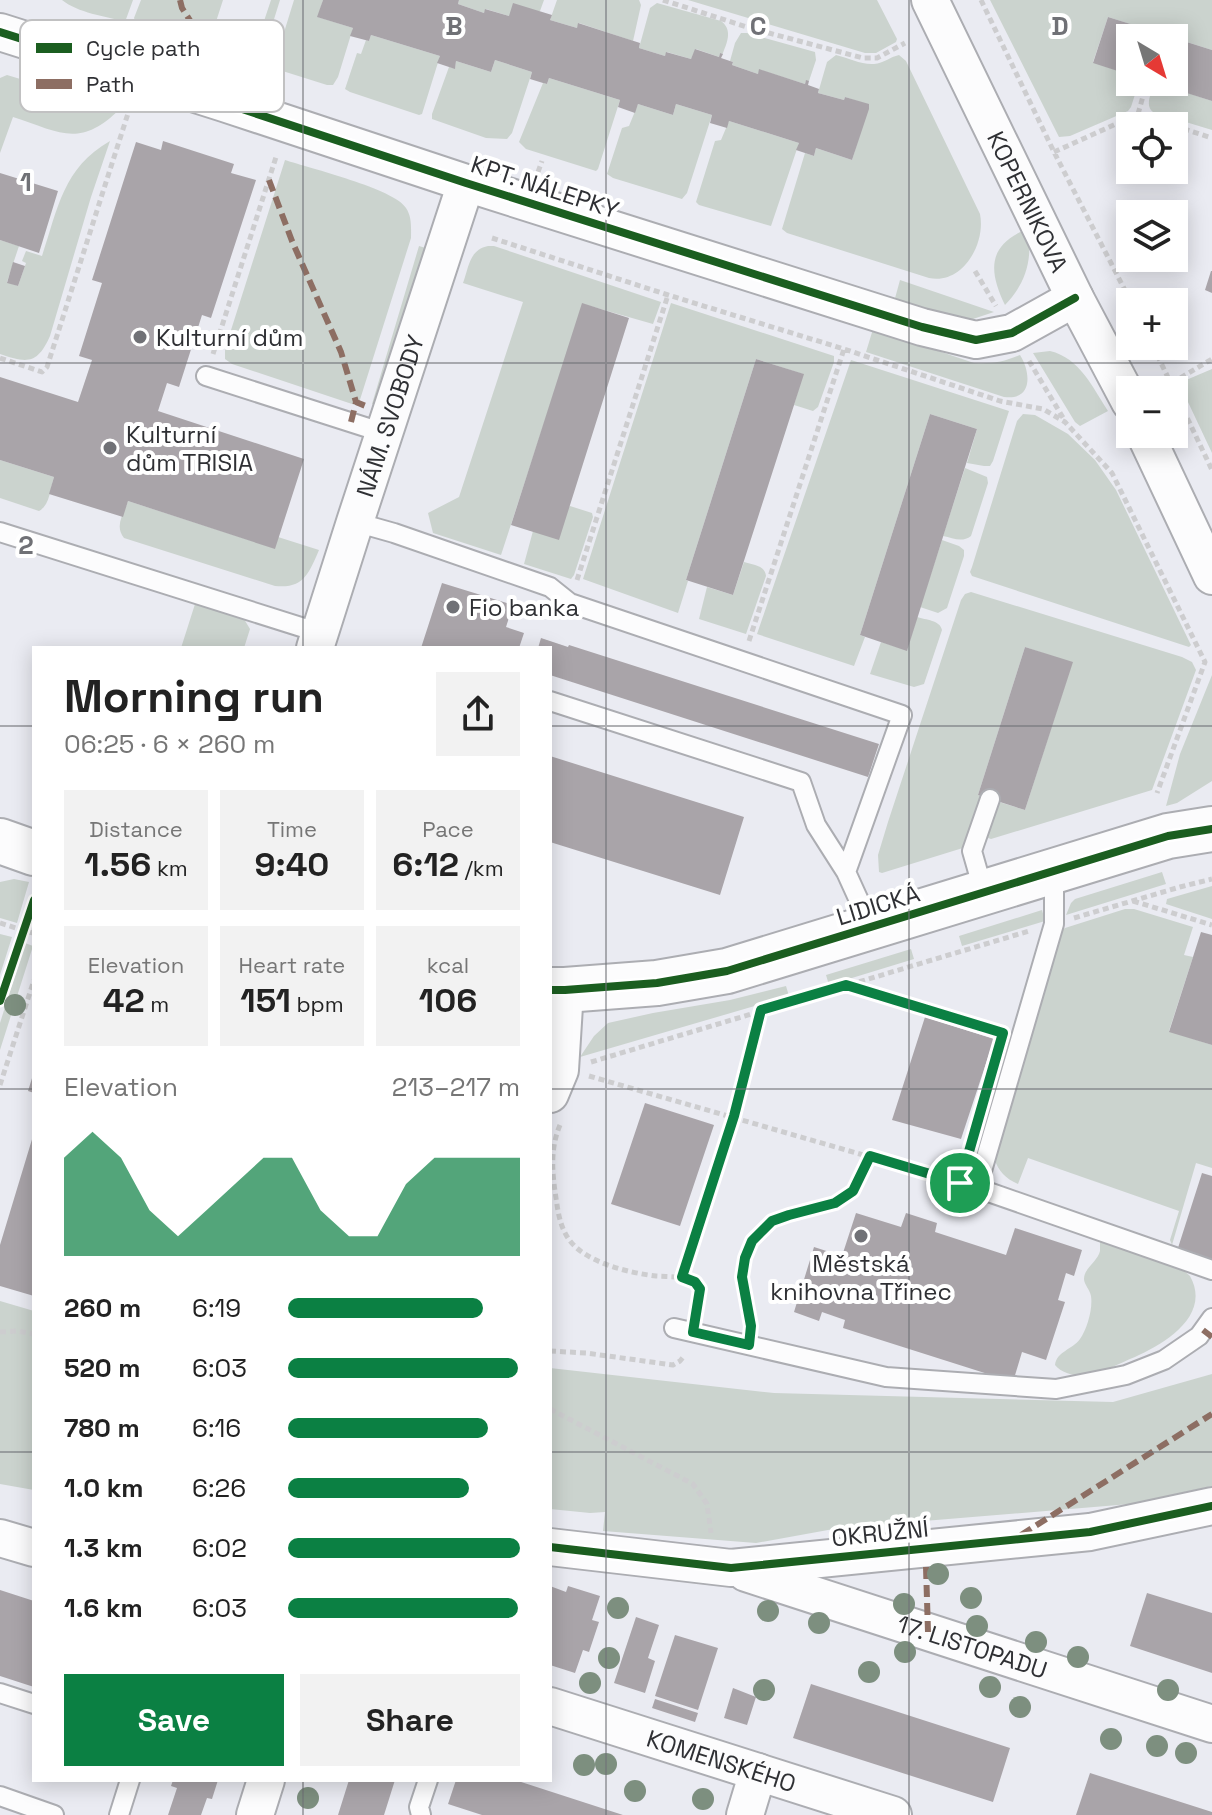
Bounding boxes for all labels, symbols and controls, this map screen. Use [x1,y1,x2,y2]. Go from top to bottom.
text: B [445,9,463,43]
text: C [750,9,766,43]
text: D [1051,9,1069,43]
legend [20,20,284,112]
north arrow [1116,24,1188,96]
map controls [1116,24,1188,448]
text: Cycle path [86,34,201,62]
text: Path [86,70,135,98]
button: locate [1116,112,1188,184]
street label: KOPERNIKOVA [981,126,1075,277]
street label: KPT. NÁLEPKY [467,149,623,226]
text: 1 [20,165,32,199]
button: layers [1116,200,1188,272]
button: + [1116,288,1188,360]
place label: Kulturní dům [156,322,303,353]
marker: Kulturní dům [131,328,149,346]
street label: NÁM. SVOBODY [349,330,431,501]
button: − [1116,376,1188,448]
place label: Kulturní dům TRISIA [126,419,253,478]
marker: Kulturní dům TRISIA [101,439,119,457]
text: 2 [18,528,34,562]
place label: Fio banka [469,592,579,623]
marker: Fio banka [444,598,462,616]
text: Morning run [64,669,324,725]
button: share [436,672,520,756]
text: 06:25 · 6 × 260 m [64,727,275,761]
text: Distance [89,815,183,843]
text: Time [267,815,317,843]
text: Pace [422,815,474,843]
text: 1.56 [84,843,151,886]
text: 9:40 [255,843,329,886]
text: 6:12 [392,843,459,886]
text: km [151,854,188,882]
text: /km [459,854,504,882]
street label: LIDICKÁ [832,878,924,932]
text: Elevation [88,951,184,979]
text: Heart rate [239,951,345,979]
text: kcal [427,951,469,979]
text: 42 [103,979,145,1022]
text: 151 [240,979,291,1022]
text: 106 [419,979,477,1022]
text: m [145,990,169,1018]
text: bpm [291,990,344,1018]
text: Elevation [64,1070,178,1104]
text: 213–217 m [392,1070,520,1104]
pin [926,1149,994,1217]
icon: arrive [938,1161,982,1205]
marker: Městská knihovna Třinec [852,1227,870,1245]
place label: Městská knihovna Třinec [770,1248,952,1307]
text: 260 m [64,1291,141,1325]
text: 6:19 [192,1291,241,1325]
text: 520 m [64,1351,141,1385]
text: 6:03 [192,1351,247,1385]
text: 780 m [64,1411,140,1445]
text: 6:16 [192,1411,241,1445]
text: 1.0 km [64,1471,144,1505]
text: 6:26 [192,1471,246,1505]
street label: OKRUŽNÍ [830,1512,930,1554]
text: 1.3 km [64,1531,143,1565]
text: 6:02 [192,1531,247,1565]
text: 1.6 km [64,1591,143,1625]
text: 6:03 [192,1591,247,1625]
street label: 17. LISTOPADU [893,1608,1051,1685]
button: Save [64,1674,284,1766]
button: Share [300,1674,520,1766]
street label: KOMENSKÉHO [643,1722,800,1799]

